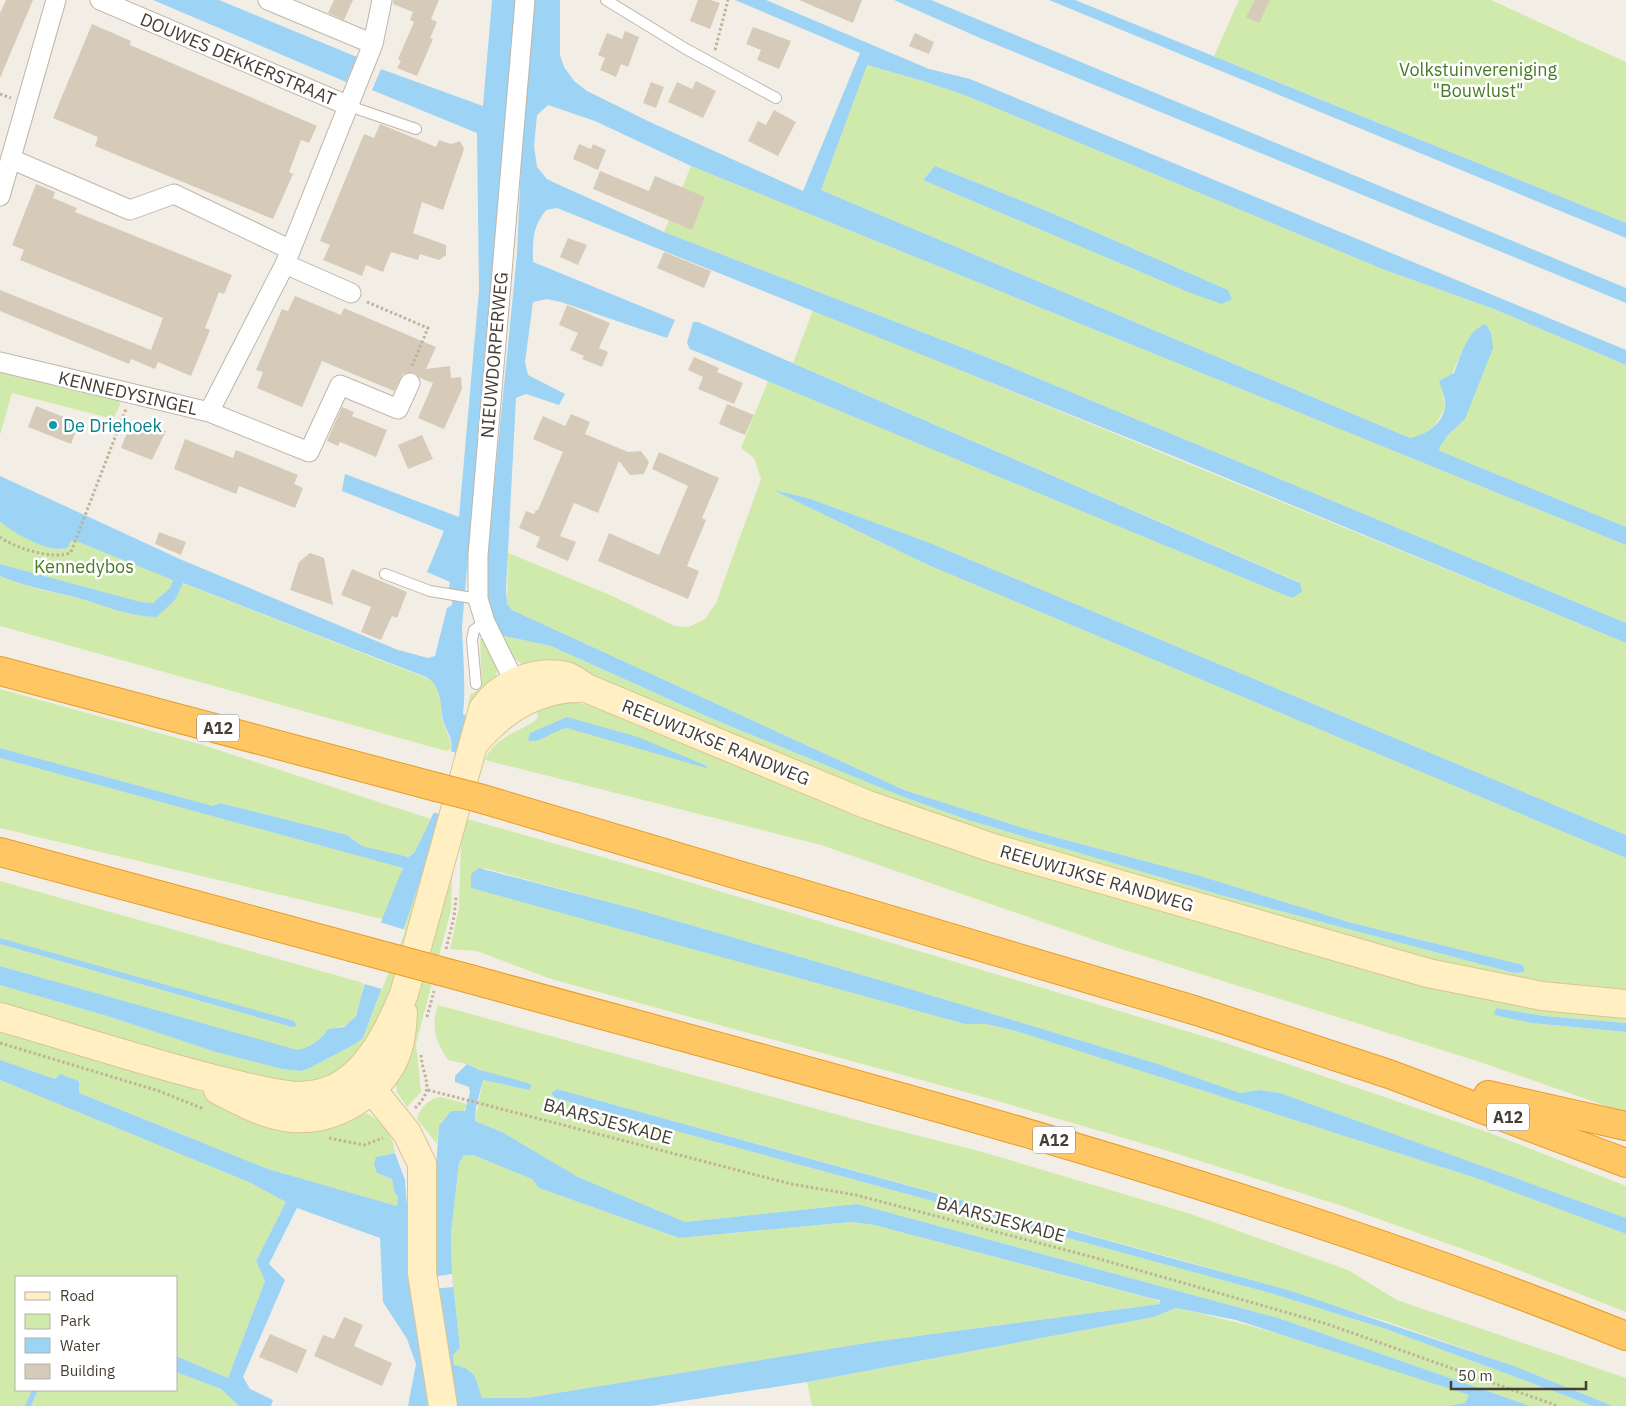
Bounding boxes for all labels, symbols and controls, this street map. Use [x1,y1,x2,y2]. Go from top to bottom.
street label: DOUWES DEKKERSTRAAT [137,7,339,111]
park label: Volkstuinvereniging "Bouwlust" [1399,58,1557,102]
street label: NIEUWDORPERWEG [475,271,513,439]
street label: KENNEDYSINGEL [56,366,200,420]
place label: De Driehoek [63,414,162,437]
marker: De Driehoek [47,419,59,431]
park label: Kennedybos [34,555,134,578]
street label: REEUWIJKSE RANDWEG [619,694,813,790]
road number: A12 [197,714,239,741]
street label: REEUWIJKSE RANDWEG [997,839,1197,917]
street label: BAARSJESKADE [541,1093,675,1149]
road number: A12 [1487,1104,1529,1130]
road number: A12 [1033,1126,1075,1154]
street label: BAARSJESKADE [934,1191,1068,1247]
legend [15,1276,178,1391]
text: Road [60,1286,95,1305]
text: Park [60,1311,90,1330]
text: Water [60,1336,101,1355]
scale bar [1451,1358,1586,1390]
text: Building [60,1361,115,1380]
text: 50 m [1458,1366,1493,1385]

